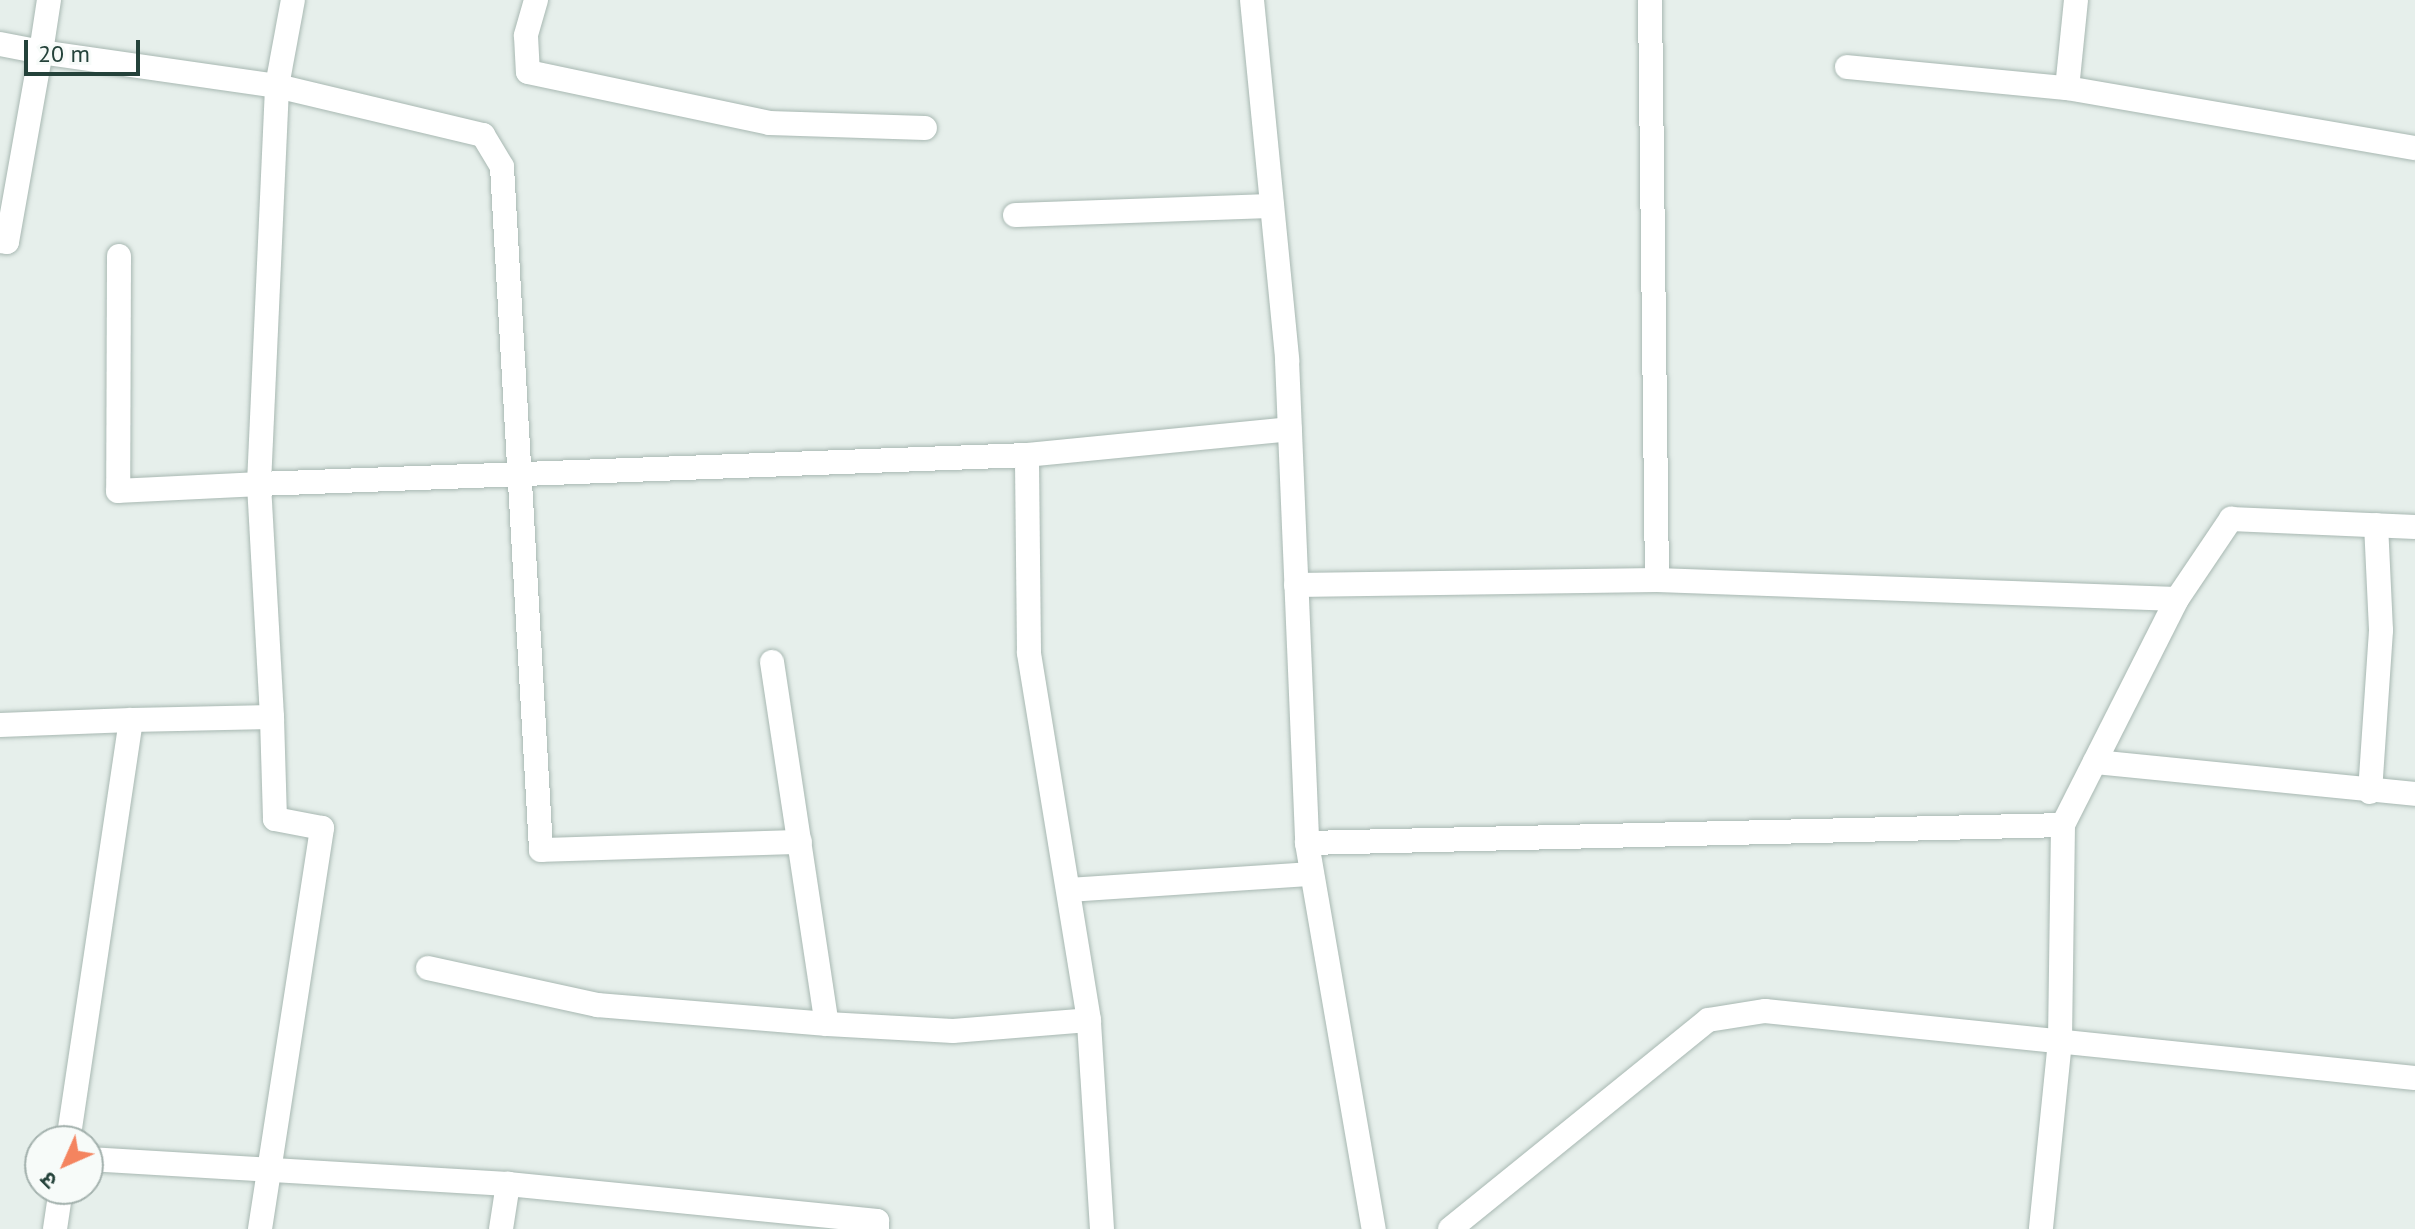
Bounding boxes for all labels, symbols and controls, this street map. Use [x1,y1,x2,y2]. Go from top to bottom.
scale bar [28,24,144,74]
text: 20 m [38,38,90,69]
north arrow [24,1125,104,1205]
text: उ [34,1166,63,1195]

